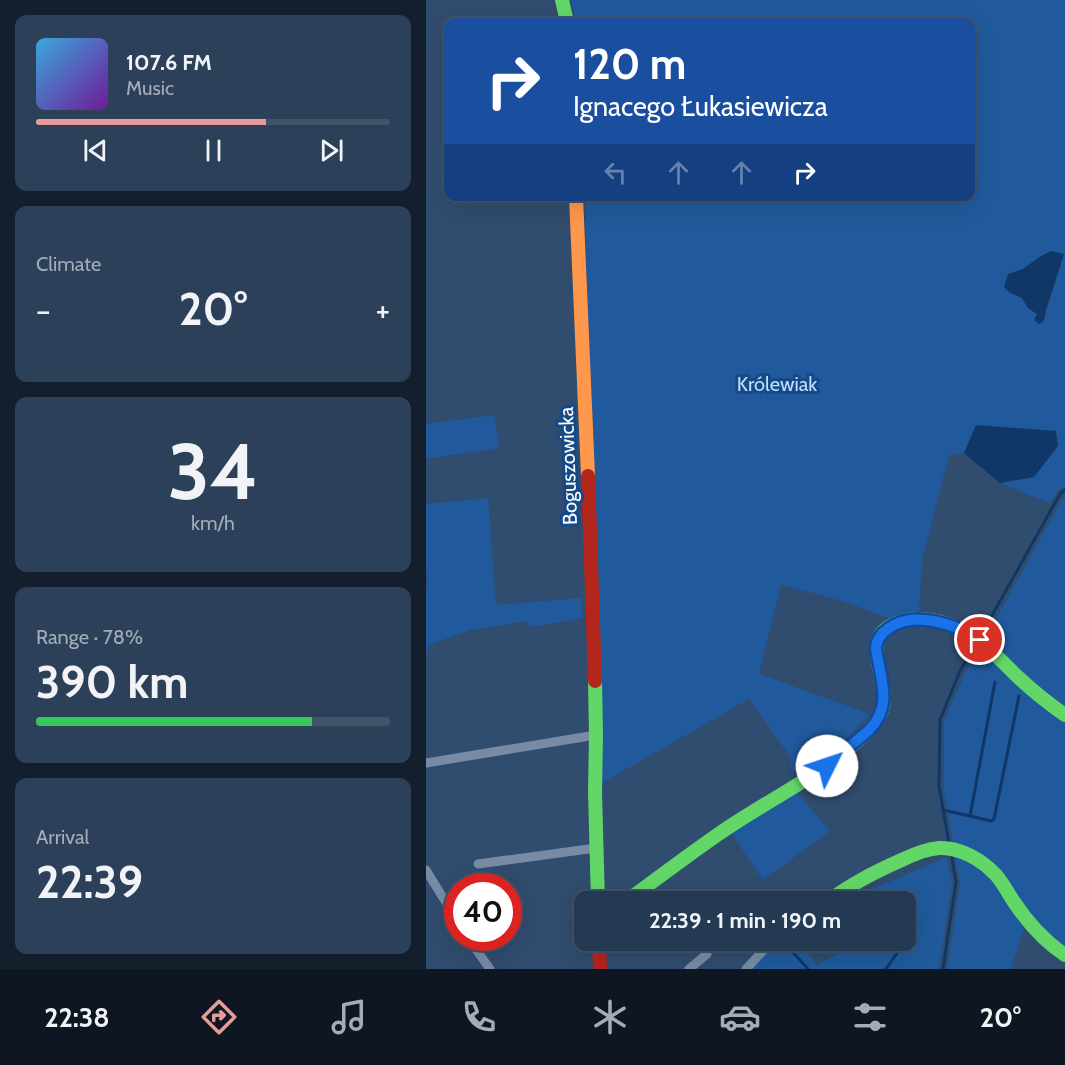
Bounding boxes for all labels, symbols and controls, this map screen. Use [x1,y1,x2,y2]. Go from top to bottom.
text: 120 m [573,38,686,90]
icon: right [474,42,552,120]
text: 107.6 FM [126,49,212,76]
text: Music [126,76,174,100]
text: Ignacego Łukasiewicza [573,90,828,123]
icon: previous [79,134,112,167]
icon: pause [197,134,230,167]
icon: next [315,134,348,167]
icon: left [599,156,632,189]
icon: ahead [662,156,695,189]
icon: ahead [725,156,758,189]
icon: right [788,156,821,189]
text: Climate [36,252,101,276]
text: 20° [179,282,247,336]
text: − [36,290,51,330]
text: + [375,290,390,330]
park label: Królewiak [737,372,817,396]
street label: Boguszowicka [554,406,582,525]
text: 34 [168,424,258,519]
text: km/h [191,511,235,535]
pin [954,614,1005,665]
icon: arrive [963,623,996,656]
text: Range · 78% [36,625,143,649]
text: 390 km [36,655,188,709]
position arrow [795,734,859,798]
text: Arrival [36,825,89,849]
text: 22:39 [36,855,143,909]
speed limit sign: 40 [444,873,522,951]
text: 22:39 · 1 min · 190 m [649,907,841,934]
icon: directions [198,996,240,1038]
icon: music [328,996,370,1038]
icon: phone [458,996,500,1038]
icon: climate [589,996,631,1038]
icon: car [719,996,761,1038]
icon: filters [849,996,891,1038]
text: 22:38 [44,1001,110,1034]
text: 20° [980,1001,1021,1034]

